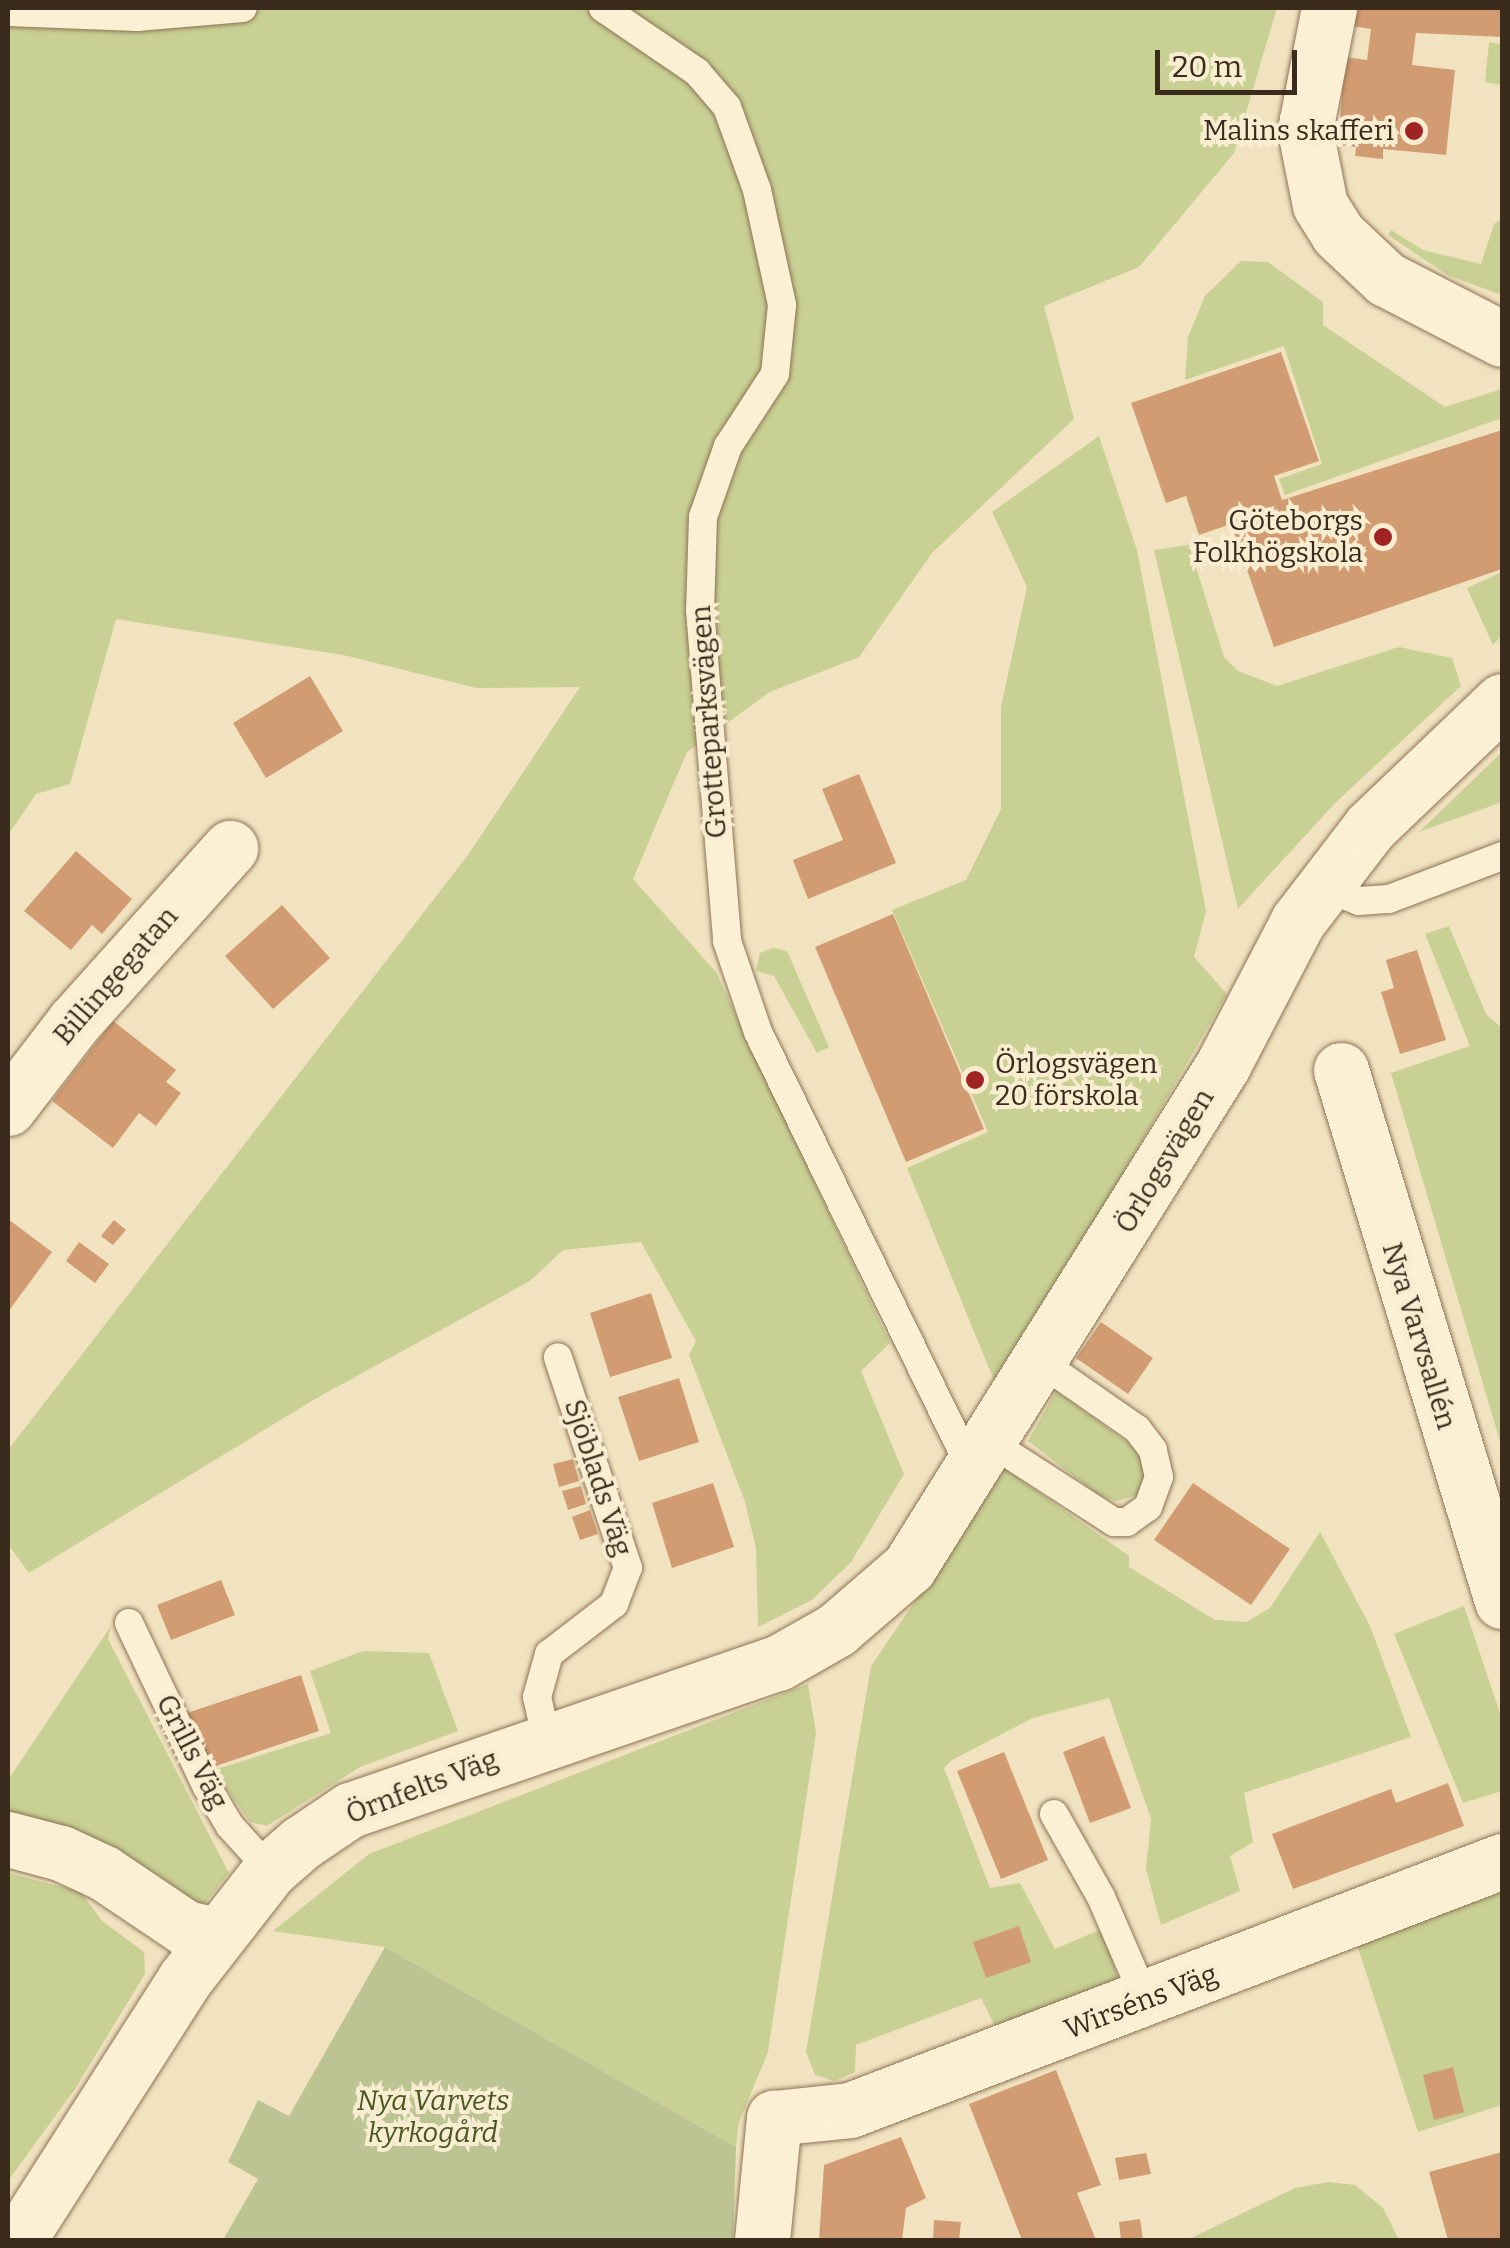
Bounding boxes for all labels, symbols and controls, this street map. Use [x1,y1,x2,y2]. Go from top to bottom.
scale bar [1160,30,1302,92]
text: 20 m [1172,49,1242,85]
place label: Malins skafferi [1203,114,1394,148]
marker: Malins skafferi [1403,120,1425,142]
place label: Göteborgs Folkhögskola [1193,504,1363,570]
marker: Göteborgs Folkhögskola [1372,526,1394,548]
street label: Grotteparksvägen [684,604,734,840]
street label: Billingegatan [47,900,185,1052]
place label: Örlogsvägen 20 förskola [995,1047,1158,1113]
marker: Örlogsvägen 20 förskola [964,1069,986,1091]
street label: Örlogsvägen [1109,1083,1221,1239]
street label: Nya Varvsallén [1375,1239,1463,1433]
street label: Sjöblads Väg [557,1395,639,1561]
street label: Grills Väg [149,1689,235,1815]
street label: Örnfelts Väg [341,1743,503,1831]
street label: Wirséns Väg [1060,1957,1222,2047]
park label: Nya Varvets kyrkogård [357,2084,509,2150]

